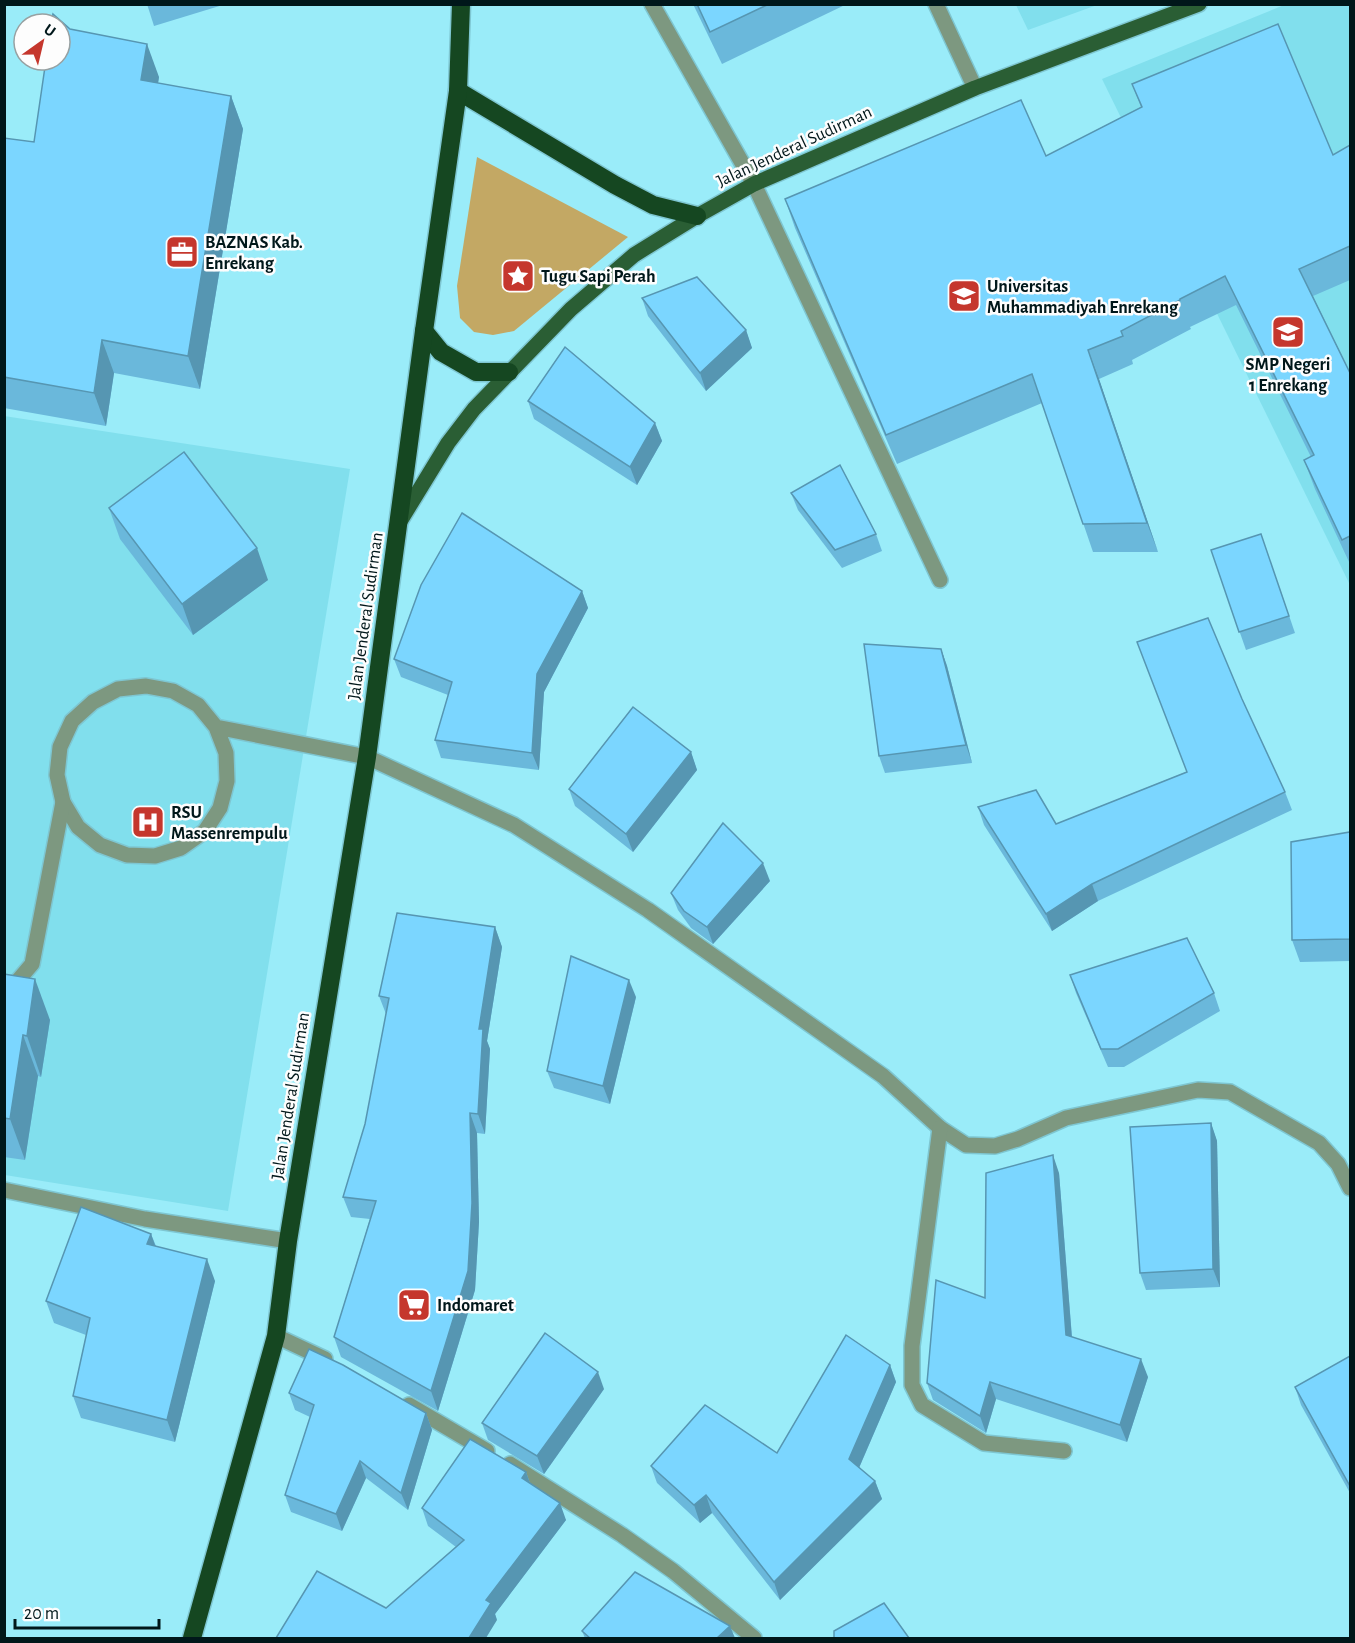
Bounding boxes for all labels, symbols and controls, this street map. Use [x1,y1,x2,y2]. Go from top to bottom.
north arrow [12,12,72,72]
text: U [41,21,59,40]
street label: Jalan Jenderal Sudirman [714,103,875,191]
office icon: BAZNAS Kab. Enrekang [164,234,200,270]
place label: BAZNAS Kab. Enrekang [205,234,303,273]
place icon: Tugu Sapi Perah [500,258,536,294]
place label: Tugu Sapi Perah [541,268,656,286]
school or university icon: Universitas Muhammadiyah Enrekang [946,278,982,314]
place label: Universitas Muhammadiyah Enrekang [987,278,1179,317]
school or university icon: SMP Negeri 1 Enrekang [1270,314,1306,350]
place label: SMP Negeri 1 Enrekang [1246,356,1330,395]
street label: Jalan Jenderal Sudirman [345,531,387,701]
hospital icon: RSU Massenrempulu [130,804,166,840]
place label: RSU Massenrempulu [171,804,288,843]
street label: Jalan Jenderal Sudirman [269,1011,313,1181]
supermarket icon: Indomaret [396,1287,432,1323]
place label: Indomaret [437,1297,514,1315]
scale bar [15,1592,159,1630]
text: 20 m [24,1605,59,1623]

